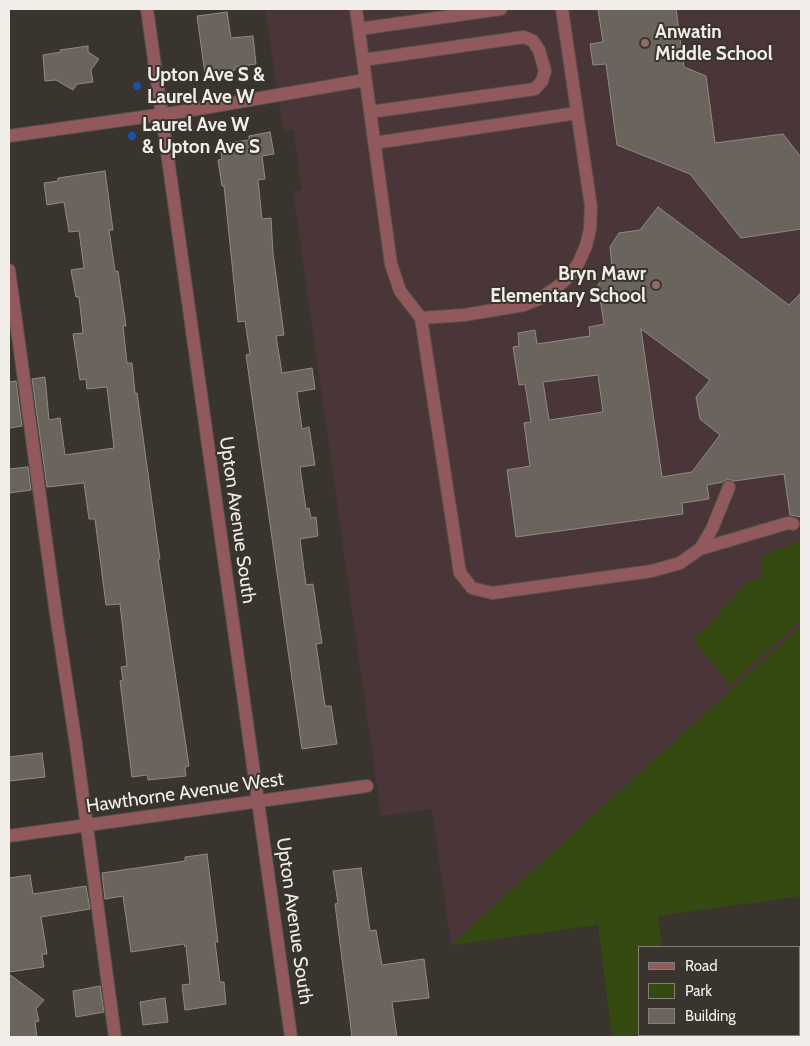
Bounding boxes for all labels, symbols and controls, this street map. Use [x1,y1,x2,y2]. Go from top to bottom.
place label: Anwatin Middle School [655,21,773,65]
marker: Anwatin Middle School [639,37,651,49]
place label: Upton Ave S & Laurel Ave W [147,64,265,108]
marker: Upton Ave S & Laurel Ave W [131,80,143,92]
place label: Laurel Ave W & Upton Ave S [142,114,260,158]
marker: Laurel Ave W & Upton Ave S [126,130,138,142]
place label: Bryn Mawr Elementary School [490,263,646,307]
marker: Bryn Mawr Elementary School [650,279,662,291]
street label: Upton Avenue South [214,435,260,605]
street label: Hawthorne Avenue West [85,768,285,818]
street label: Upton Avenue South [271,836,317,1006]
legend [638,946,800,1036]
text: Road [685,957,718,975]
text: Park [685,982,712,1000]
text: Building [685,1007,736,1025]

